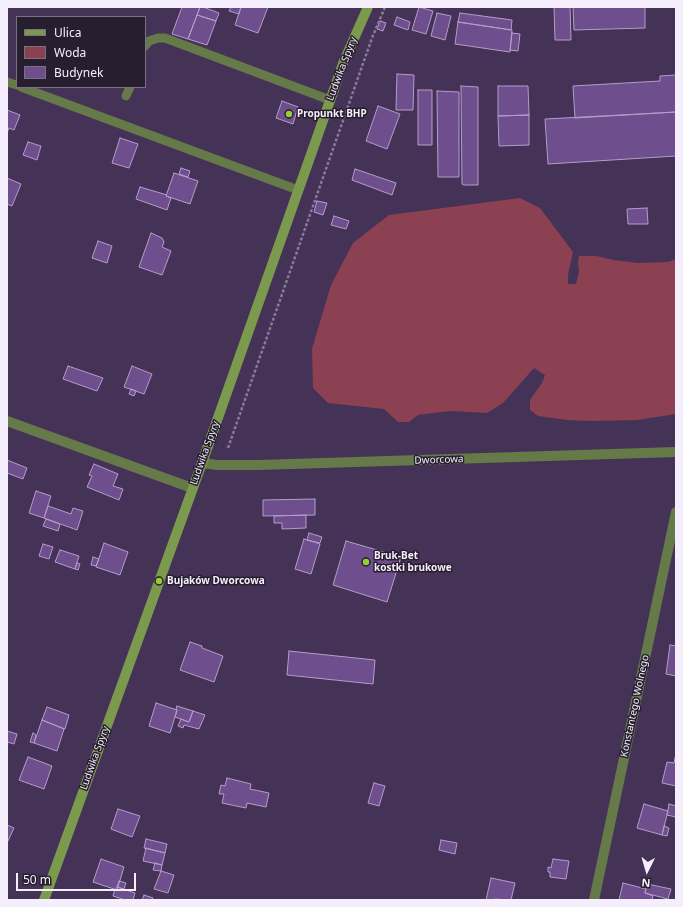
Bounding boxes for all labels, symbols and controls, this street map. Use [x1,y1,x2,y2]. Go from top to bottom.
legend [16,16,146,88]
text: Ulica [54,24,81,41]
street label: Ludwika Spyry [324,35,360,103]
text: Woda [54,44,86,61]
text: Budynek [54,64,103,81]
place label: Propunkt BHP [297,108,367,120]
marker: Propunkt BHP [284,109,294,119]
street label: Ludwika Spyry [188,419,222,487]
street label: Dworcowa [414,453,464,467]
place label: Bruk-Bet kostki brukowe [374,550,452,574]
marker: Bruk-Bet kostki brukowe [361,557,371,567]
place label: Bujaków Dworcowa [167,575,265,587]
marker: Bujaków Dworcowa [154,576,164,586]
street label: Konstantego Wolnego [618,654,652,758]
street label: Ludwika Spyry [78,724,112,792]
north arrow [627,851,667,891]
scale bar [18,865,138,891]
text: 50 m [23,871,51,888]
text: N [641,876,651,891]

